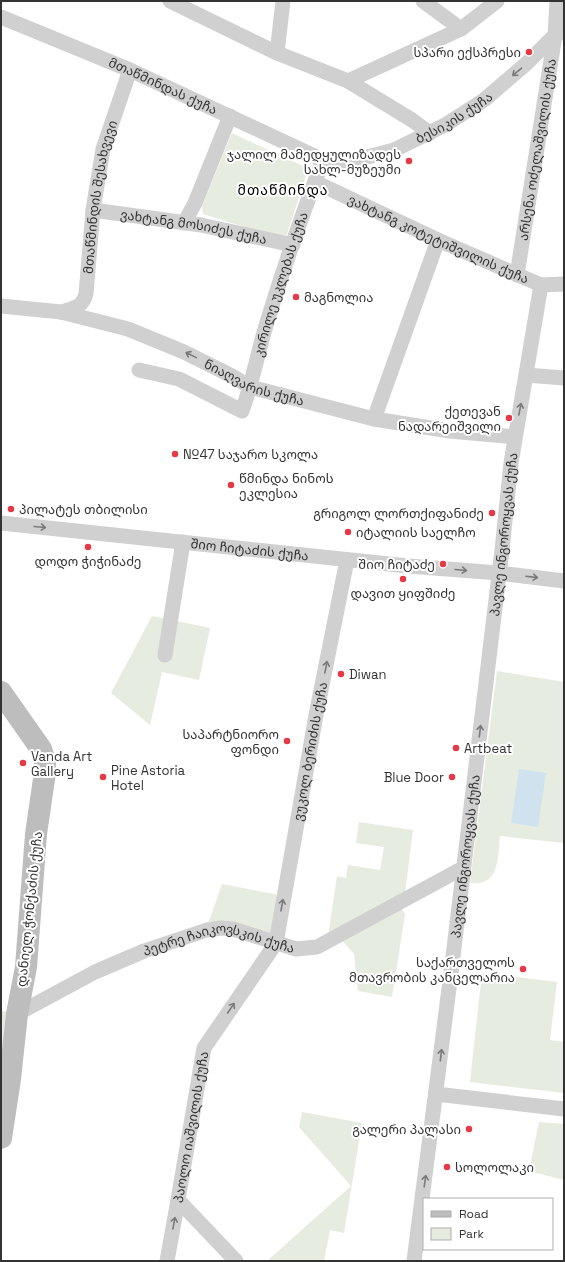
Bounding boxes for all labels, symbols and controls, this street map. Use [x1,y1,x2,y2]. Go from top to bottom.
place label: სპარი ექსპრესი [414,44,521,61]
marker: სპარი ექსპრესი [524,47,534,57]
street label: მთაწმინდას ქუჩა [106,54,220,118]
street label: არსენა ოძელაშვილის ქუჩა [515,58,560,242]
one-way arrow [512,67,522,76]
street label: ბესიკის ქუჩა [412,88,496,147]
street label: მთაწმინდის შესახვევი [80,118,121,274]
place label: ჯალილ მამედყულიზადეს სახლ-მუზეუმი [227,146,401,178]
marker: ჯალილ მამედყულიზადეს სახლ-მუზეუმი [404,156,414,166]
district label: მთაწმინდა [238,181,328,199]
street label: ვახტანგ კოტეტიშვილის ქუჩა [345,191,531,288]
street label: ვახტანგ მოსიძეს ქუჩა [119,206,268,248]
street label: კირილე უკლებას ქუჩა [250,210,312,359]
place label: მაგნოლია [304,289,373,306]
marker: მაგნოლია [291,292,301,302]
one-way arrow [186,351,198,358]
street label: ნიაღვარის ქუჩა [201,355,306,410]
place label: ქეთევან ნადარეიშვილი [398,403,501,435]
one-way arrow [516,403,524,416]
marker: ქეთევან ნადარეიშვილი [504,413,514,423]
place label: №47 საჯარო სკოლა [183,446,318,463]
marker: №47 საჯარო სკოლა [170,449,180,459]
street label: პავლე ინგოროყვას ქუჩა [486,451,522,617]
place label: წმინდა ნინოს ეკლესია [239,470,334,502]
marker: წმინდა ნინოს ეკლესია [226,480,236,490]
place label: პილატეს თბილისი [19,501,148,518]
marker: პილატეს თბილისი [6,504,16,514]
place label: გრიგოლ ლორთქიფანიძე [313,505,484,522]
marker: გრიგოლ ლორთქიფანიძე [487,508,497,518]
one-way arrow [33,523,46,530]
place label: იტალიის საელჩო [356,524,476,541]
marker: იტალიის საელჩო [343,527,353,537]
street label: შიო ჩიტაძის ქუჩა [190,535,309,564]
marker: დოდო ჭიჭინაძე [83,542,93,552]
place label: დოდო ჭიჭინაძე [34,553,142,570]
place label: შიო ჩიტაძე [358,556,435,573]
marker: შიო ჩიტაძე [438,559,448,569]
one-way arrow [455,567,468,574]
one-way arrow [525,573,538,581]
marker: დავით ყიფშიძე [398,574,408,584]
place label: დავით ყიფშიძე [351,585,455,602]
one-way arrow [322,661,330,674]
place label: Diwan [349,666,387,683]
marker: Diwan [336,669,346,679]
street label: ვუკოლ ბერიძის ქუჩა [290,681,331,822]
one-way arrow [476,725,484,738]
place label: საპარტნიორო ფონდი [182,726,279,758]
marker: საპარტნიორო ფონდი [282,736,292,746]
place label: Artbeat [464,740,512,757]
marker: Artbeat [451,743,461,753]
place label: Vanda Art Gallery [31,748,92,780]
marker: Vanda Art Gallery [18,758,28,768]
place label: Pine Astoria Hotel [111,762,186,794]
place label: Blue Door [384,769,444,786]
marker: Pine Astoria Hotel [98,772,108,782]
marker: Blue Door [447,772,457,782]
street label: პავლე ინგოროყვას ქუჩა [447,774,484,939]
street label: დანიელ ჭონქაძის ქუჩა [13,831,46,988]
one-way arrow [278,899,286,912]
street label: პეტრე ჩაიკოვსკის ქუჩა [141,919,297,960]
place label: საქართველოს მთავრობის კანცელარია [349,954,515,986]
marker: საქართველოს მთავრობის კანცელარია [518,964,528,974]
one-way arrow [227,1002,235,1013]
one-way arrow [437,1049,445,1062]
street label: პაოლო იაშვილის ქუჩა [170,1050,212,1204]
place label: გალერი პალასი [352,1121,461,1138]
marker: გალერი პალასი [464,1124,474,1134]
place label: სოლოლაკი [455,1159,534,1176]
marker: სოლოლაკი [442,1162,452,1172]
one-way arrow [421,1175,429,1188]
legend [423,1198,553,1250]
text: Road [459,1206,488,1222]
one-way arrow [170,1217,178,1230]
text: Park [459,1226,484,1242]

